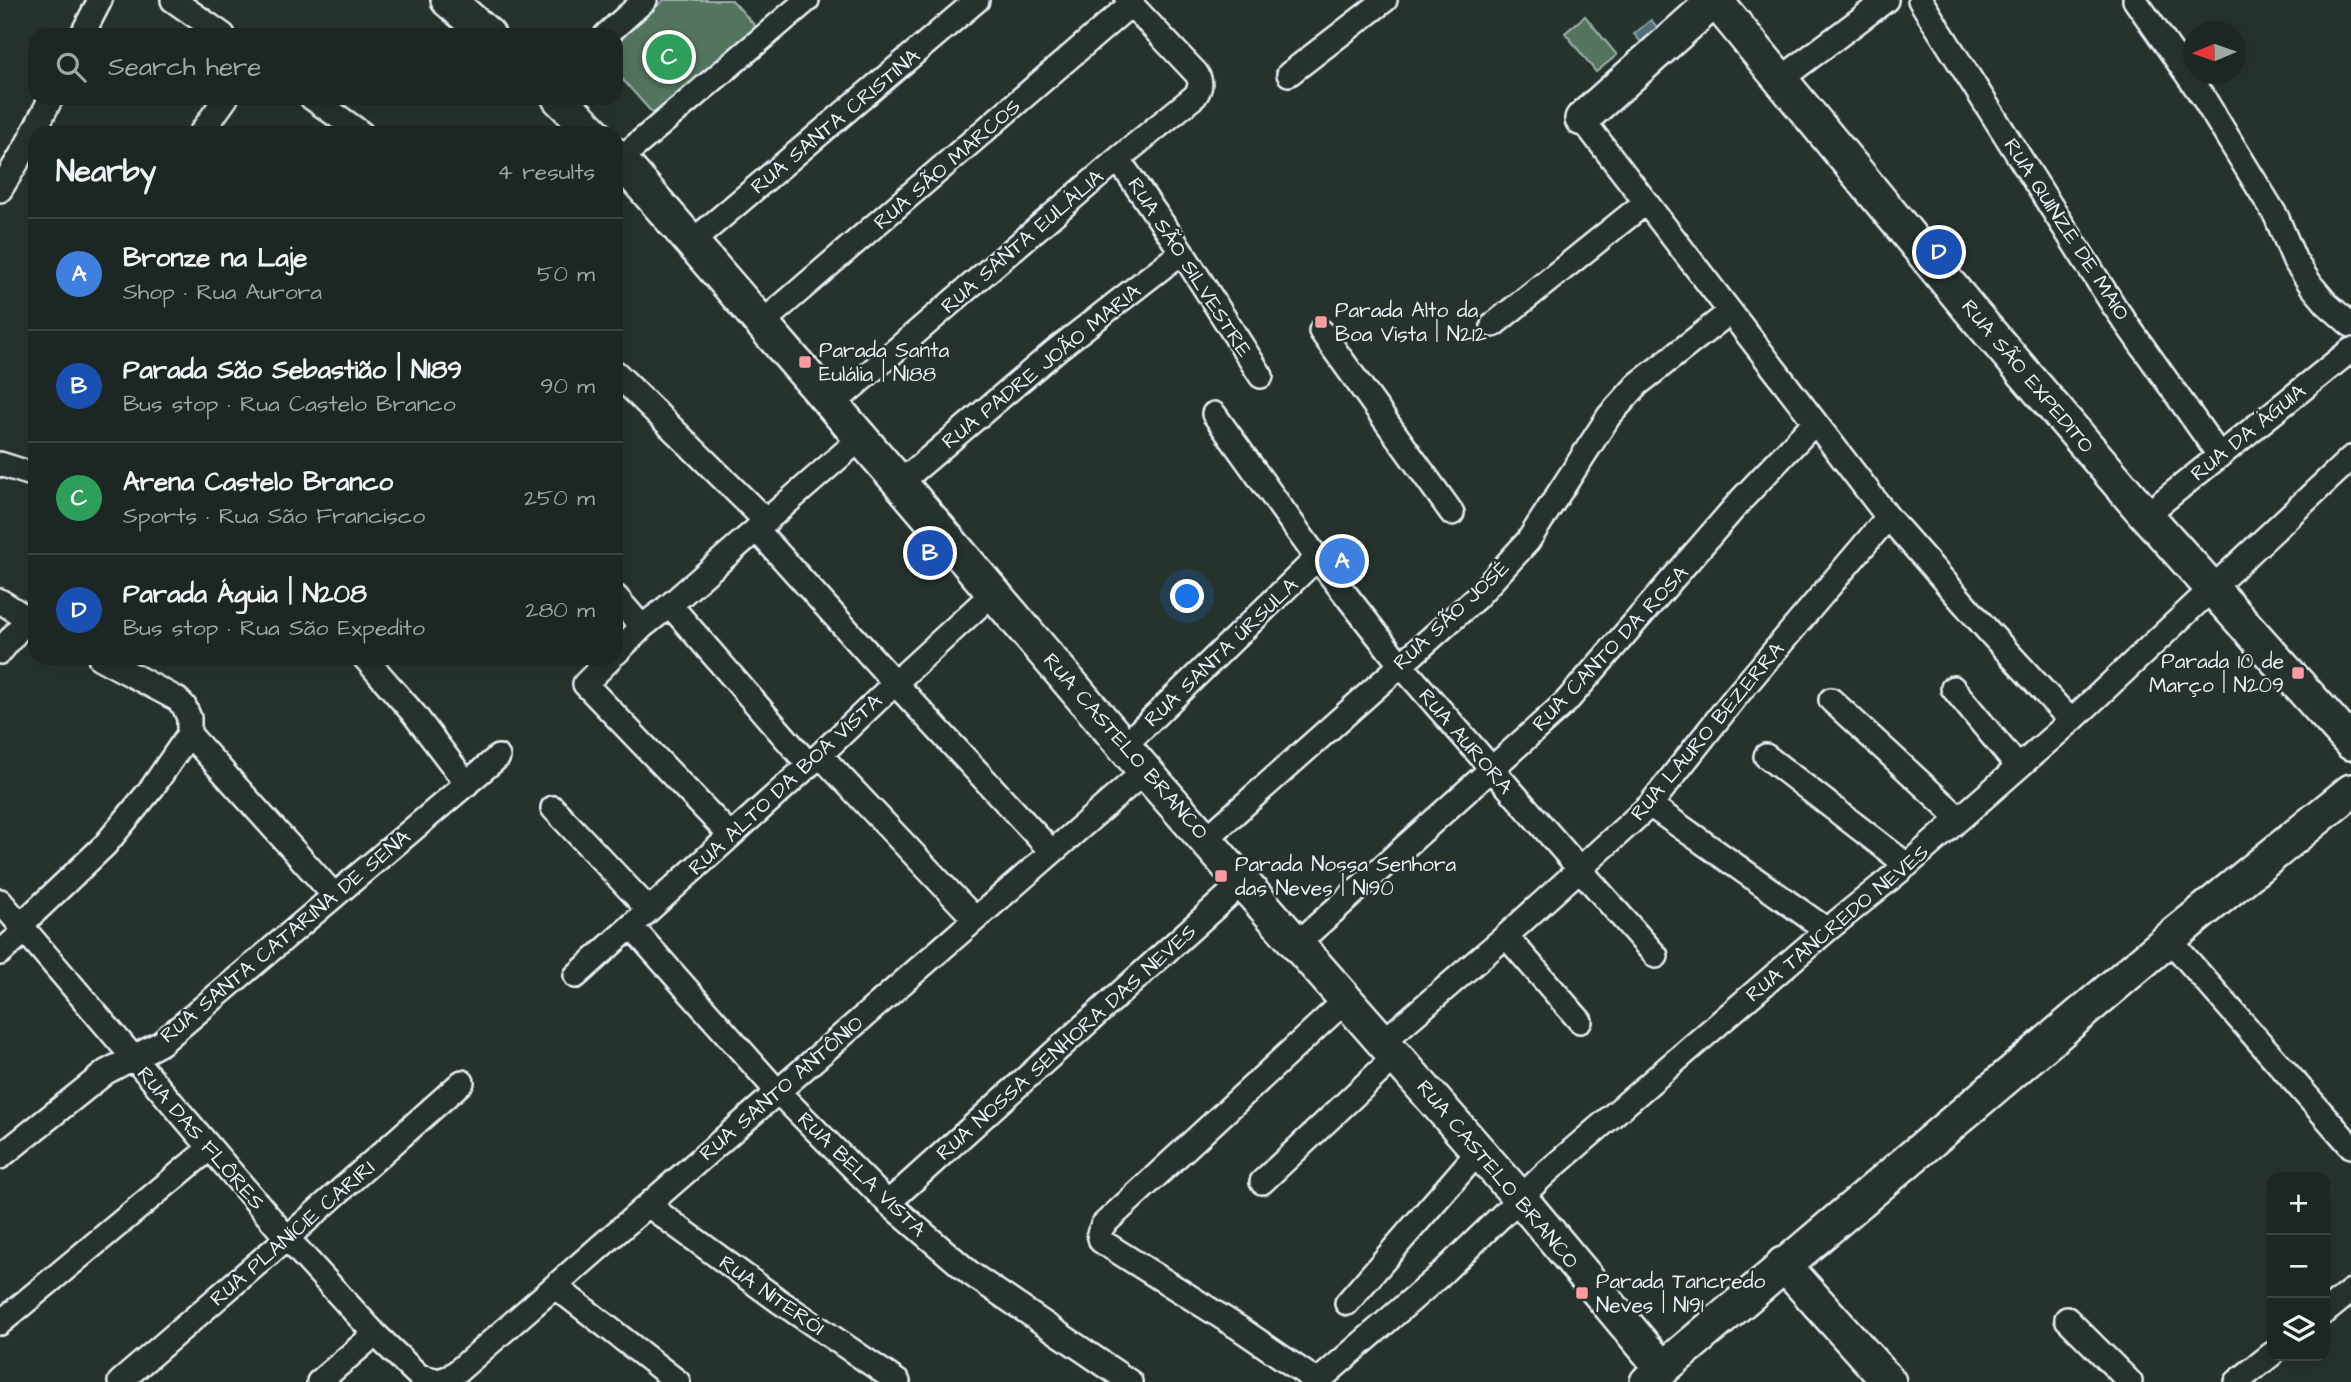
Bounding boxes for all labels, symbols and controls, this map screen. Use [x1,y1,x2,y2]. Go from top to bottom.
north arrow [2183,21,2246,84]
search box [28,28,623,105]
pin: C [646,31,692,83]
street label: RUA SANTA CRISTINA [744,41,927,201]
icon: search [52,48,90,86]
text: Search here [108,49,261,85]
street label: RUA SÃO MARCOS [868,92,1027,236]
street label: RUA QUINZE DE MAIO [1997,133,2136,326]
text: Nearby [56,151,156,193]
text: 4 results [497,156,595,188]
street label: RUA SANTA EULÁLIA [935,162,1110,320]
street label: RUA SÃO SILVESTRE [1121,172,1259,363]
pin: D [1916,226,1962,278]
text: Bronze na Laje [123,240,307,276]
text: A [72,258,86,290]
text: 50 m [537,258,595,290]
text: Shop · Rua Aurora [123,276,322,308]
street label: RUA PADRE JOÃO MARIA [936,277,1147,456]
street label: RUA SÃO EXPEDITO [1955,293,2101,460]
place label: Parada Alto da Boa Vista | N212 [1335,296,1487,349]
marker: Parada Alto da Boa Vista | N212 [1313,314,1329,330]
place label: Parada Santa Eulália | N188 [819,336,949,389]
text: Parada São Sebastião | N189 [123,352,462,388]
marker: Parada Santa Eulália | N188 [797,354,813,370]
text: B [71,370,87,402]
text: 90 m [540,370,595,402]
street label: RUA DA ÁGUIA [2185,377,2312,488]
text: Bus stop · Rua Castelo Branco [123,388,456,420]
text: Arena Castelo Branco [123,464,393,500]
text: C [71,482,87,514]
text: 250 m [524,482,595,514]
text: Sports · Rua São Francisco [123,500,425,532]
pin: B [907,527,953,579]
pin: A [1319,535,1365,587]
street label: RUA SÃO JOSÉ [1387,554,1516,677]
street label: RUA CANTO DA ROSA [1526,559,1695,738]
street label: RUA SANTA ÚRSULA [1138,571,1305,734]
text: Parada Águia | N208 [123,576,367,612]
your location [1170,579,1204,613]
text: D [72,594,86,626]
text: 280 m [525,594,595,626]
text: Bus stop · Rua São Expedito [123,612,425,644]
street label: RUA LAURO BEZERRA [1624,635,1791,827]
street label: RUA CASTELO BRANCO [1036,647,1215,846]
place label: Parada 10 de Março | N209 [2149,647,2284,700]
marker: Parada 10 de Março | N209 [2290,665,2306,681]
street label: RUA AURORA [1412,682,1520,801]
street label: RUA ALTO DA BOA VISTA [682,686,889,882]
street label: RUA SANTA CATARINA DE SENA [154,822,417,1050]
street label: RUA TANCREDO NEVES [1739,838,1935,1009]
place label: Parada Nossa Senhora das Neves | N190 [1235,850,1457,903]
marker: Parada Nossa Senhora das Neves | N190 [1213,868,1229,884]
street label: RUA NOSSA SENHORA DAS NEVES [930,917,1203,1167]
street label: RUA SANTO ANTÔNIO [693,1009,870,1168]
street label: RUA DAS FLÔRES [130,1060,271,1216]
street label: RUA CASTELO BRANCO [1410,1074,1585,1275]
street label: RUA BELA VISTA [791,1105,933,1244]
street label: RUA PLANÍCIE CARIRI [204,1154,381,1313]
map controls [2267,1172,2330,1361]
button: + [2267,1172,2330,1235]
button: − [2267,1235,2330,1298]
street label: RUA NITERÓI [713,1248,830,1342]
place label: Parada Tancredo Neves | N191 [1596,1267,1765,1320]
marker: Parada Tancredo Neves | N191 [1574,1285,1590,1301]
button: layers [2267,1298,2330,1361]

